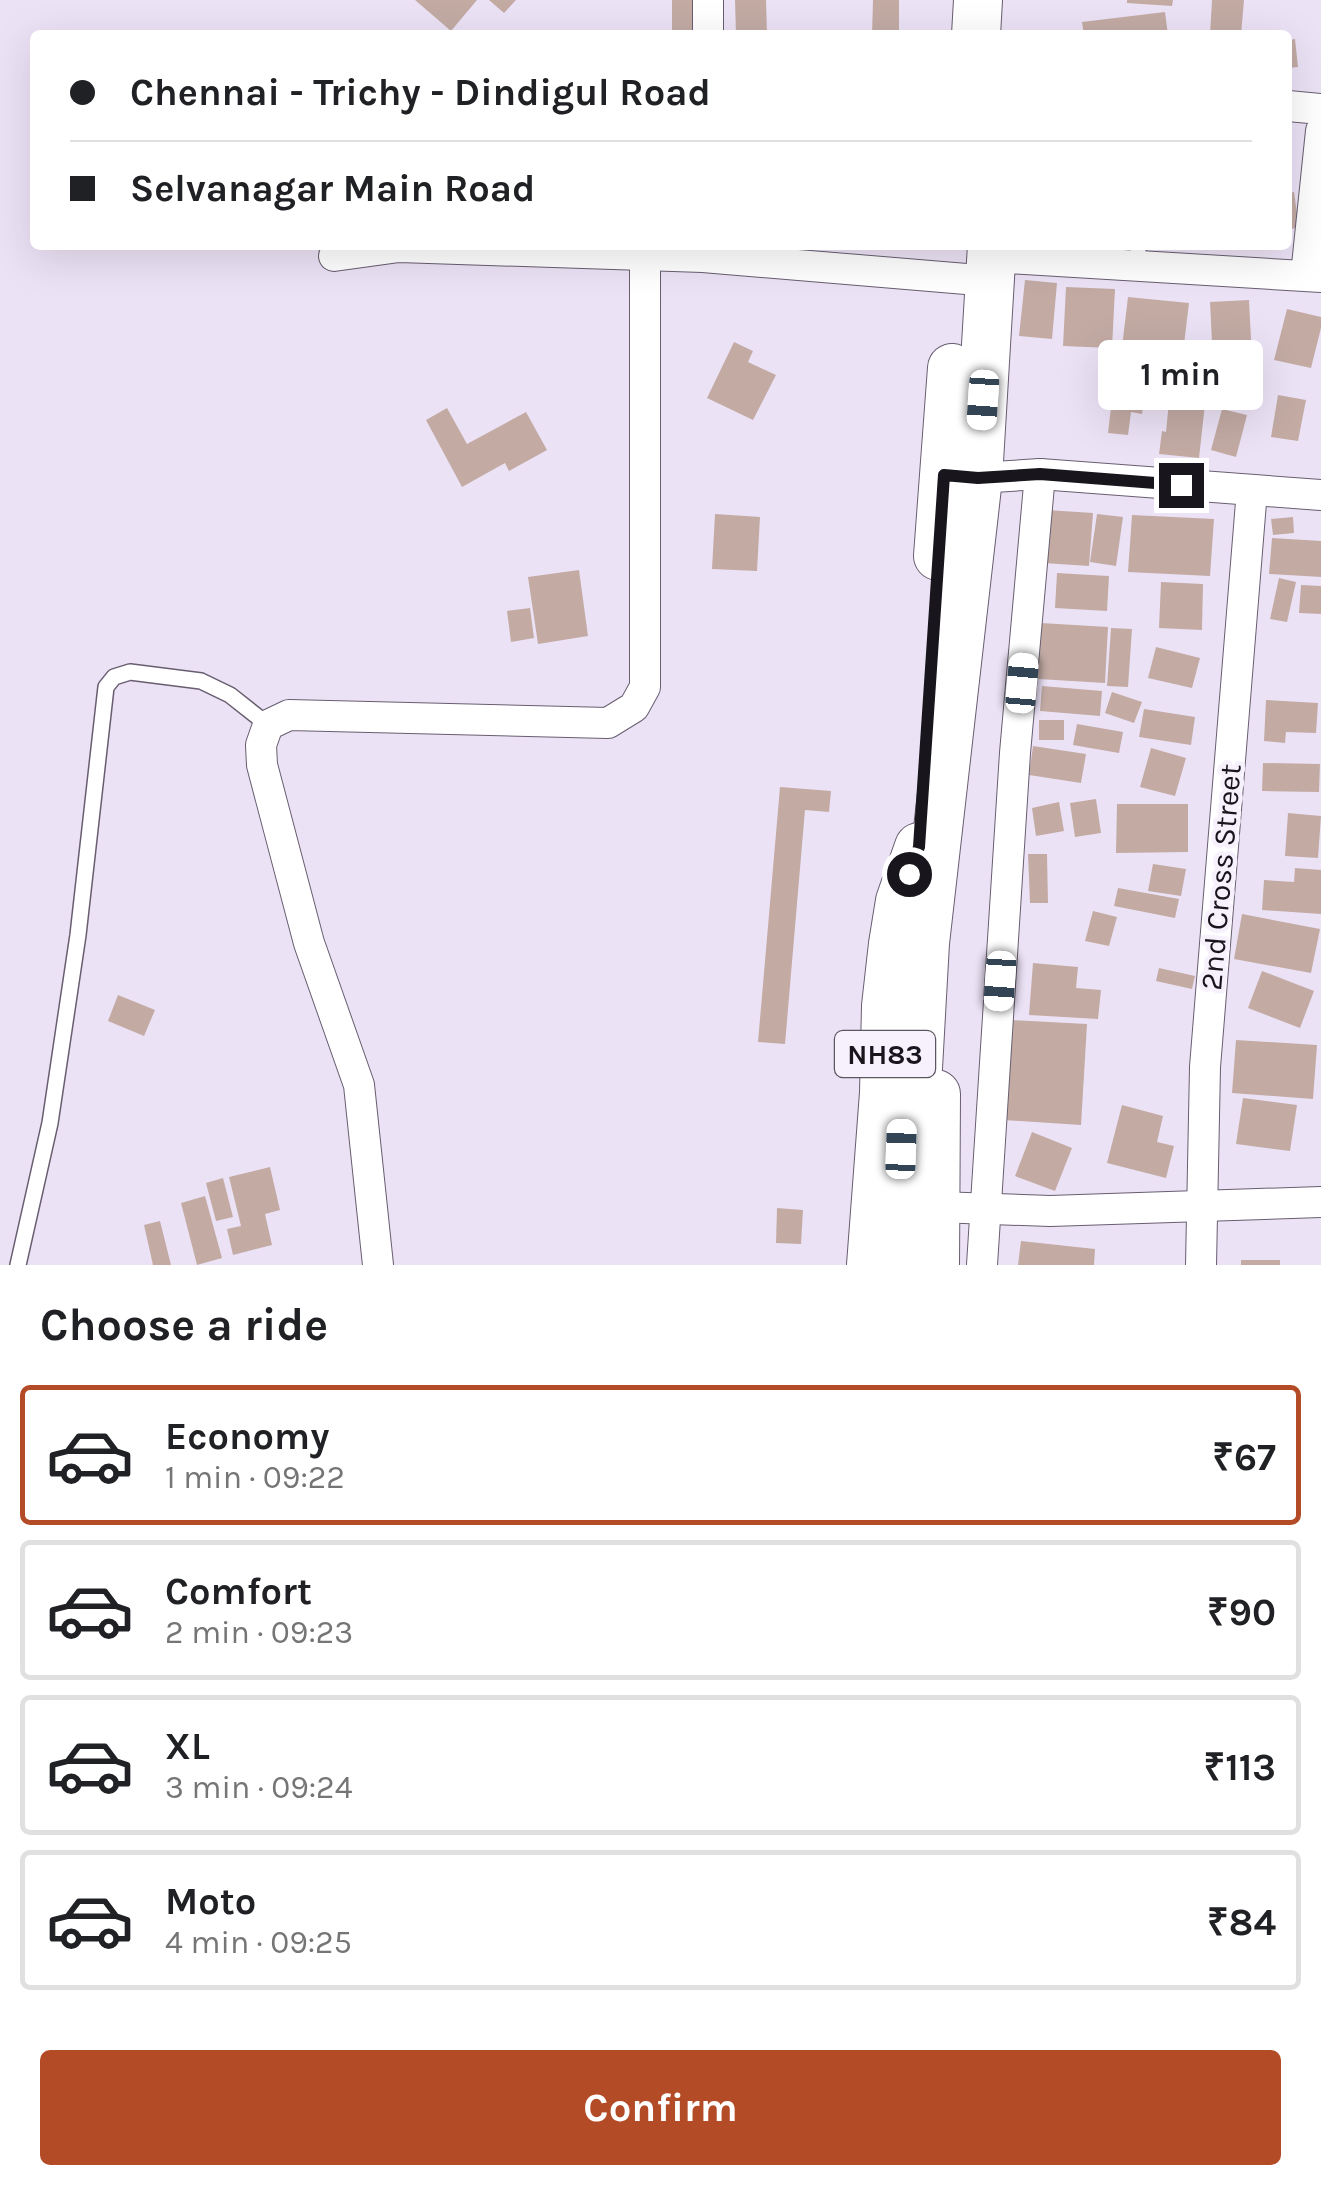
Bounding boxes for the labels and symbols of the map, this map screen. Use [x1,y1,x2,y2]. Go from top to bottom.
callout: 1 min [1098,340,1264,410]
car [966,369,1000,431]
route end [1159,463,1204,508]
car [1004,652,1040,714]
street label: 2nd Cross Street [1193,762,1249,992]
route start [887,852,932,897]
car [983,950,1017,1012]
road number: NH83 [835,1031,935,1077]
car [885,1118,917,1180]

